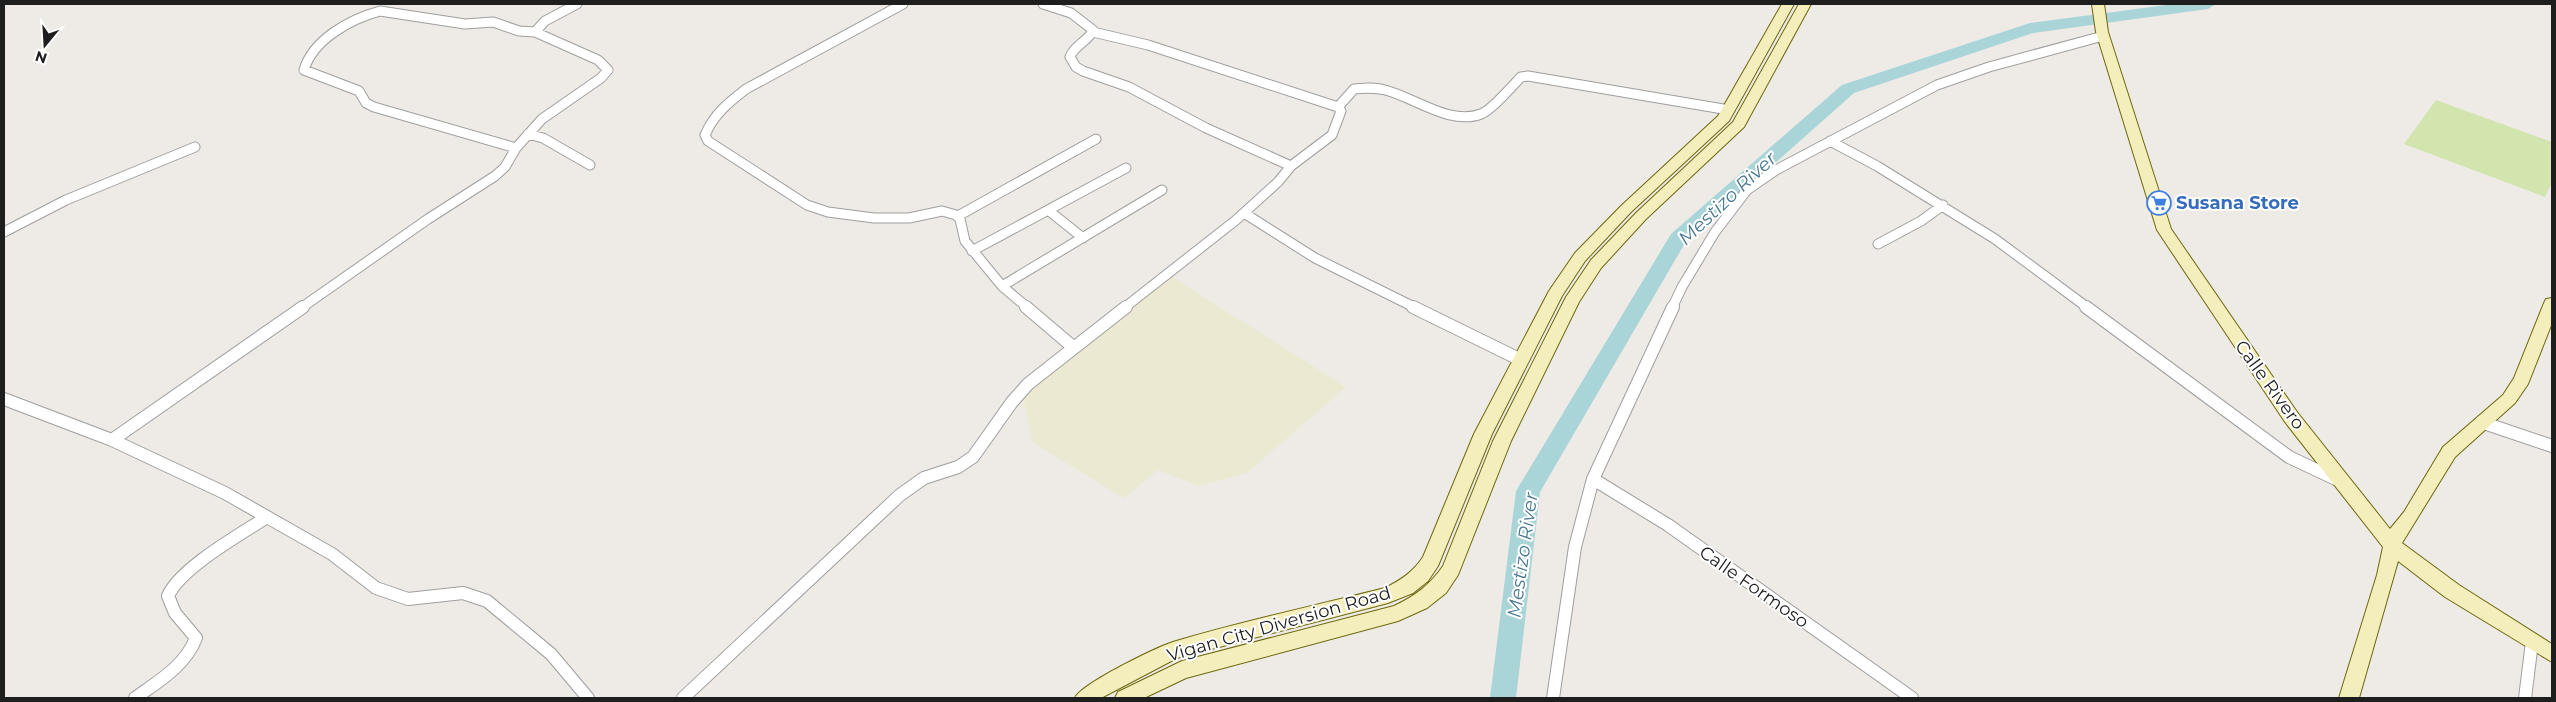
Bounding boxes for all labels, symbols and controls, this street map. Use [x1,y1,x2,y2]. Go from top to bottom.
north arrow [20,20,70,70]
text: N [33,47,49,68]
water label: Mestizo River [1673,147,1782,250]
supermarket icon: Susana Store [2146,190,2172,216]
place label: Susana Store [2176,192,2299,214]
street label: Calle Rivero [2230,336,2310,434]
water label: Mestizo River [1502,491,1543,619]
street label: Calle Formoso [1695,541,1813,633]
street label: Vigan City Diversion Road [1165,582,1393,666]

